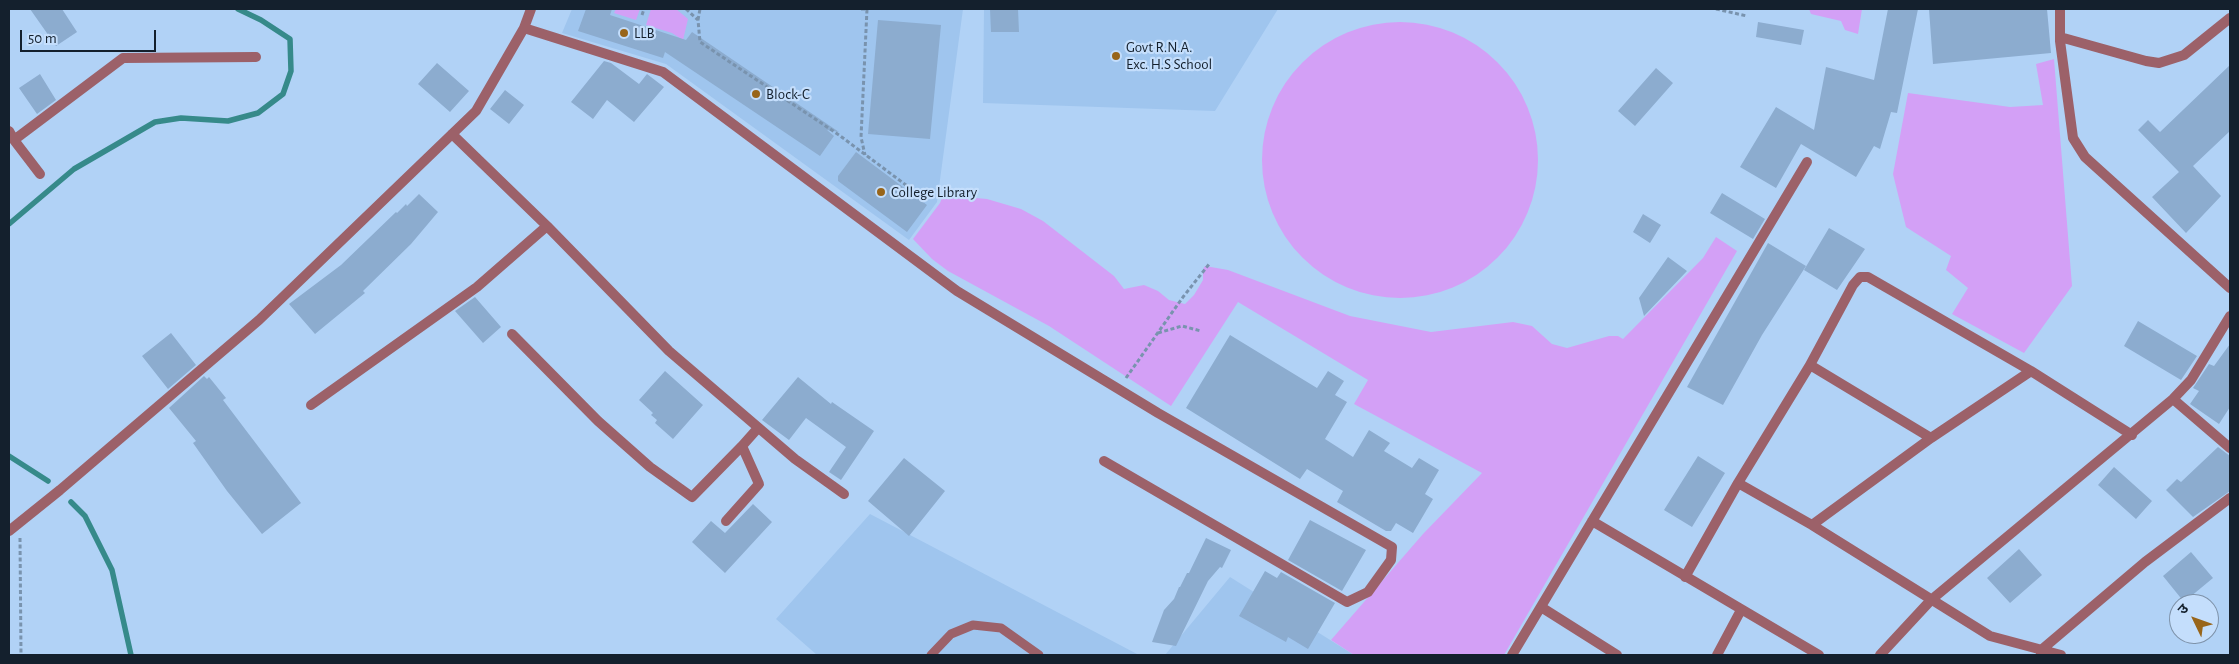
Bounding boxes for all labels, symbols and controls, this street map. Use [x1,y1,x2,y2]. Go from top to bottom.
scale bar [22,20,159,52]
place label: LLB [634,24,655,42]
marker: LLB [618,27,630,39]
text: 50 m [28,31,57,46]
place label: Govt R.N.A. Exc. H.S School [1126,38,1212,73]
marker: Govt R.N.A. Exc. H.S School [1110,50,1122,62]
place label: Block-C [766,85,810,103]
marker: Block-C [750,88,762,100]
place label: College Library [891,183,977,201]
marker: College Library [875,186,887,198]
north arrow [2169,594,2219,644]
text: उ [2176,602,2192,617]

